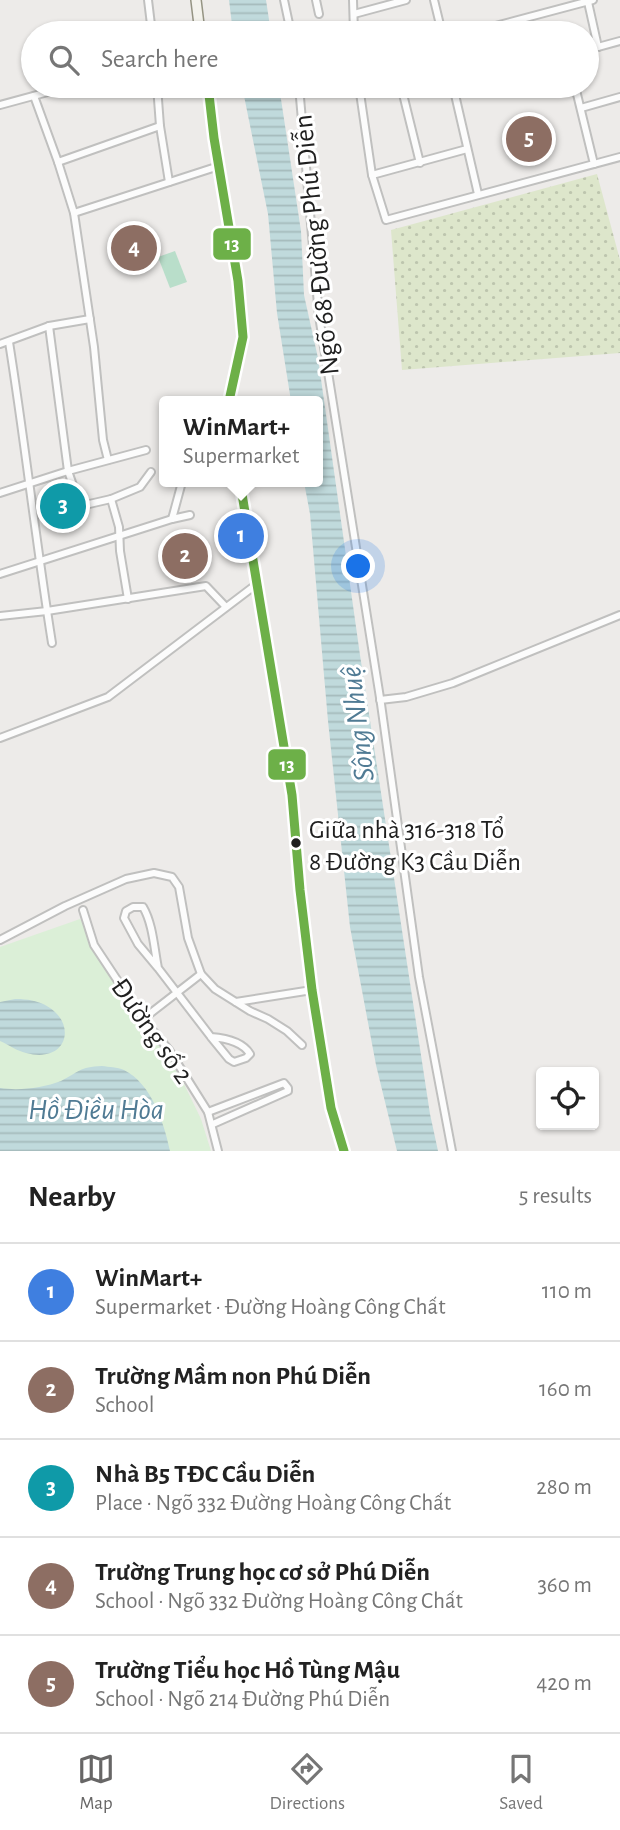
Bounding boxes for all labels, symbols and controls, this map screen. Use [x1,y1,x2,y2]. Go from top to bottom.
search box [21,21,599,98]
icon: search [45,41,83,79]
text: Search here [101,46,219,72]
street label: Ngõ 68 Đường Phú Diễn [288,113,345,377]
pin: 5 [506,113,552,165]
pin: 4 [111,222,157,274]
line badge: 13 [212,227,252,261]
text: 13 [224,235,240,254]
popup [159,396,323,487]
text: WinMart+ [183,414,290,440]
text: Supermarket [183,445,299,468]
pin: 3 [40,480,86,532]
pin: 1 [218,510,264,562]
pin: 2 [162,530,208,582]
your location [341,549,375,583]
water label: Sông Nhuệ [336,664,380,783]
line badge: 13 [267,748,307,781]
text: 13 [279,756,295,775]
place label: Giữa nhà 316-318 Tổ 8 Đường K3 Cầu Diễn [309,816,521,875]
marker: Giữa nhà 316-318 Tổ 8 Đường K3 Cầu Diễn [289,836,303,850]
street label: Đường số 2 [105,973,198,1089]
map controls [536,1067,599,1130]
button: locate [536,1067,599,1130]
water label: Hồ Điều Hòa [28,1095,164,1125]
text: Nearby [28,1182,116,1212]
text: 5 results [519,1185,592,1208]
text: WinMart+ [95,1265,202,1291]
text: 1 [47,1280,55,1303]
text: 110 m [542,1280,592,1303]
text: Supermarket · Đường Hoàng Công Chất [95,1296,445,1319]
text: Trường Mầm non Phú Diễn [95,1363,371,1389]
text: 2 [46,1378,56,1401]
text: 160 m [539,1378,592,1401]
text: School [95,1394,154,1417]
text: Nhà B5 TĐC Cầu Diễn [95,1461,315,1487]
text: 3 [46,1476,56,1499]
text: 280 m [536,1476,592,1499]
text: Place · Ngõ 332 Đường Hoàng Công Chất [95,1492,451,1515]
text: Trường Trung học cơ sở Phú Diễn [95,1559,430,1585]
text: 4 [45,1574,57,1597]
text: 360 m [537,1574,592,1597]
text: School · Ngõ 332 Đường Hoàng Công Chất [95,1590,463,1613]
text: Trường Tiểu học Hồ Tùng Mậu [95,1657,400,1683]
text: 5 [46,1672,56,1695]
text: 420 m [536,1672,592,1695]
text: School · Ngõ 214 Đường Phú Diễn [95,1688,390,1711]
tab: Map [77,1750,115,1815]
tab: Directions [269,1750,345,1815]
tab: Saved [499,1750,543,1815]

